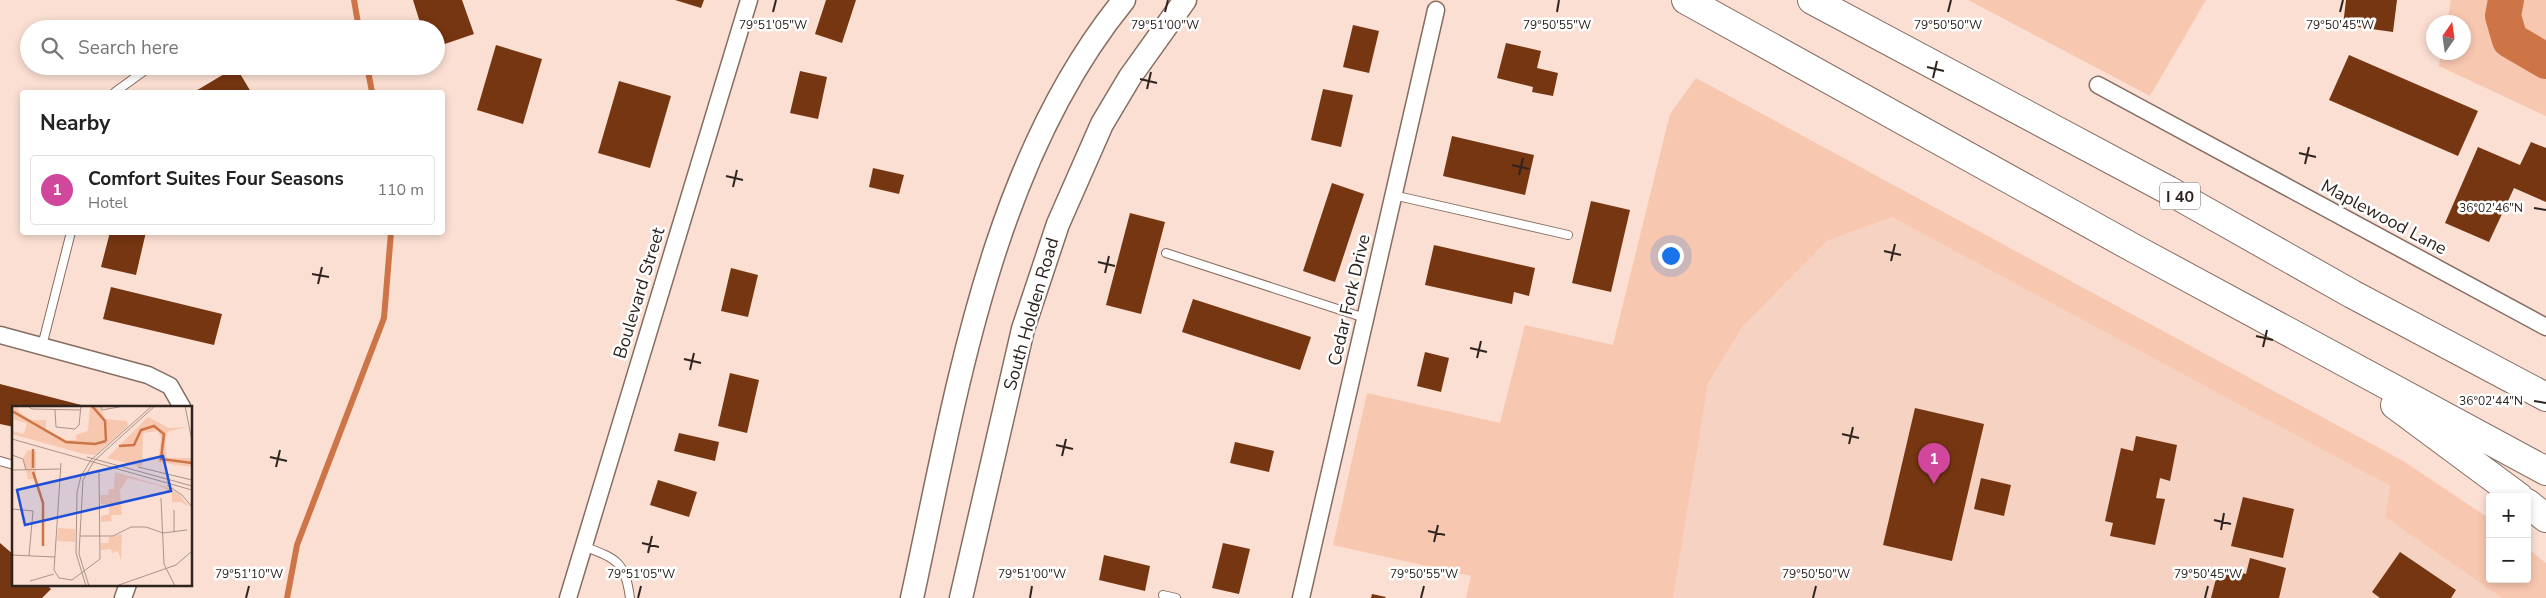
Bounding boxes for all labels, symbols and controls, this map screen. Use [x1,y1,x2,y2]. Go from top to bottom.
north arrow [2426,15,2471,60]
text: 79°51'05"W [739,17,807,33]
text: 79°51'00"W [1131,17,1199,33]
text: 79°50'55"W [1523,17,1591,33]
text: 79°50'50"W [1914,17,1982,33]
text: 79°50'45"W [2306,17,2374,33]
search box [20,20,445,75]
icon: search [38,34,66,62]
text: Search here [78,35,179,61]
text: Nearby [40,109,110,137]
text: Comfort Suites Four Seasons [88,166,344,192]
street label: Maplewood Lane [2317,174,2451,260]
text: 1 [52,179,62,201]
text: 110 m [377,179,424,201]
road number: I 40 [2160,182,2200,210]
text: Hotel [88,192,128,214]
text: 36°02'46"N [2459,200,2523,216]
street label: Boulevard Street [608,224,671,362]
street label: Cedar Fork Drive [1322,232,1376,368]
street label: South Holden Road [998,235,1064,393]
your location [1658,243,1684,269]
text: 36°02'44"N [2459,393,2523,409]
inset map [12,406,192,586]
pin: 1 [1918,443,1950,484]
map controls [2486,493,2531,583]
button: + [2486,493,2531,538]
button: − [2486,538,2531,583]
text: 79°51'10"W [215,566,283,582]
text: 79°51'05"W [607,566,675,582]
text: 79°51'00"W [998,566,1066,582]
text: 79°50'55"W [1390,566,1458,582]
text: 79°50'50"W [1782,566,1850,582]
text: 79°50'45"W [2174,566,2242,582]

